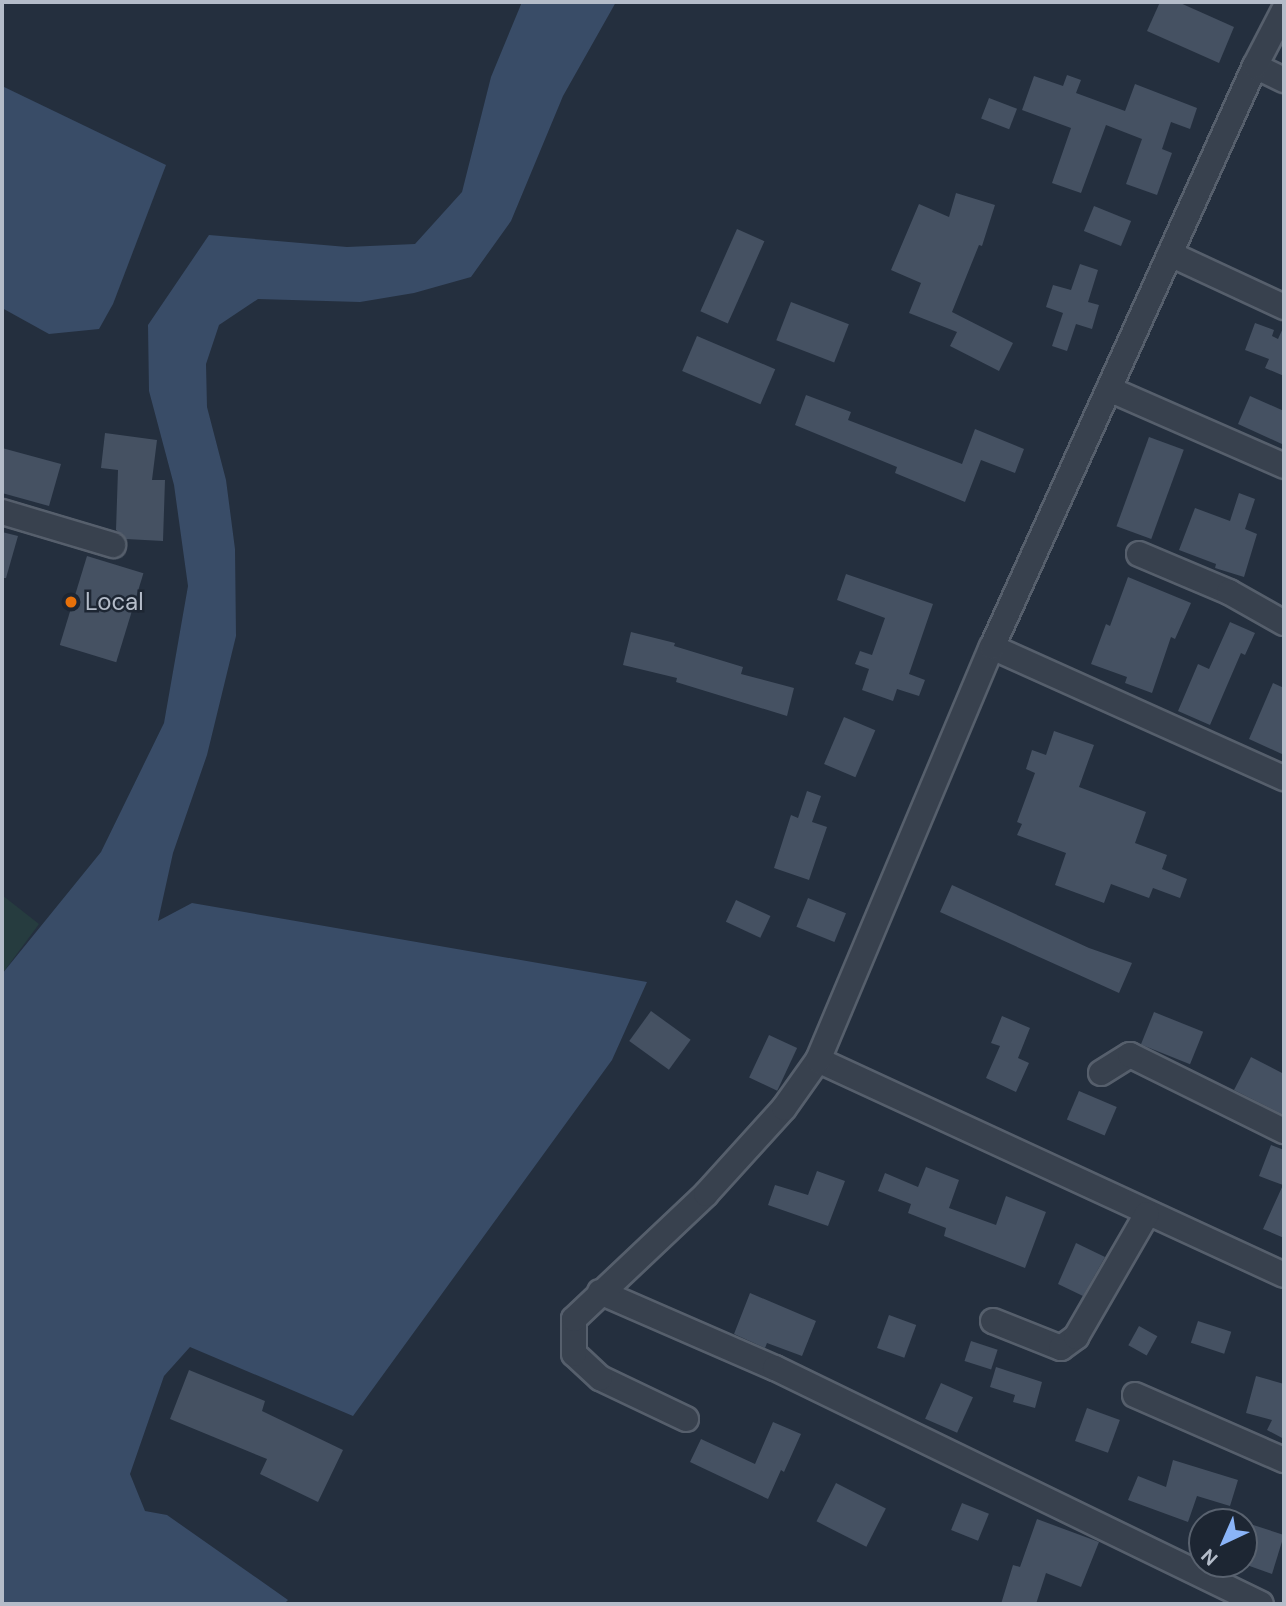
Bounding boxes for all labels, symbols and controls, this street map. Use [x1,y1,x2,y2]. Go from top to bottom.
place label: Local [85,588,144,616]
marker: Local [63,594,79,610]
north arrow [1188,1508,1258,1578]
text: N [1196,1543,1223,1571]

